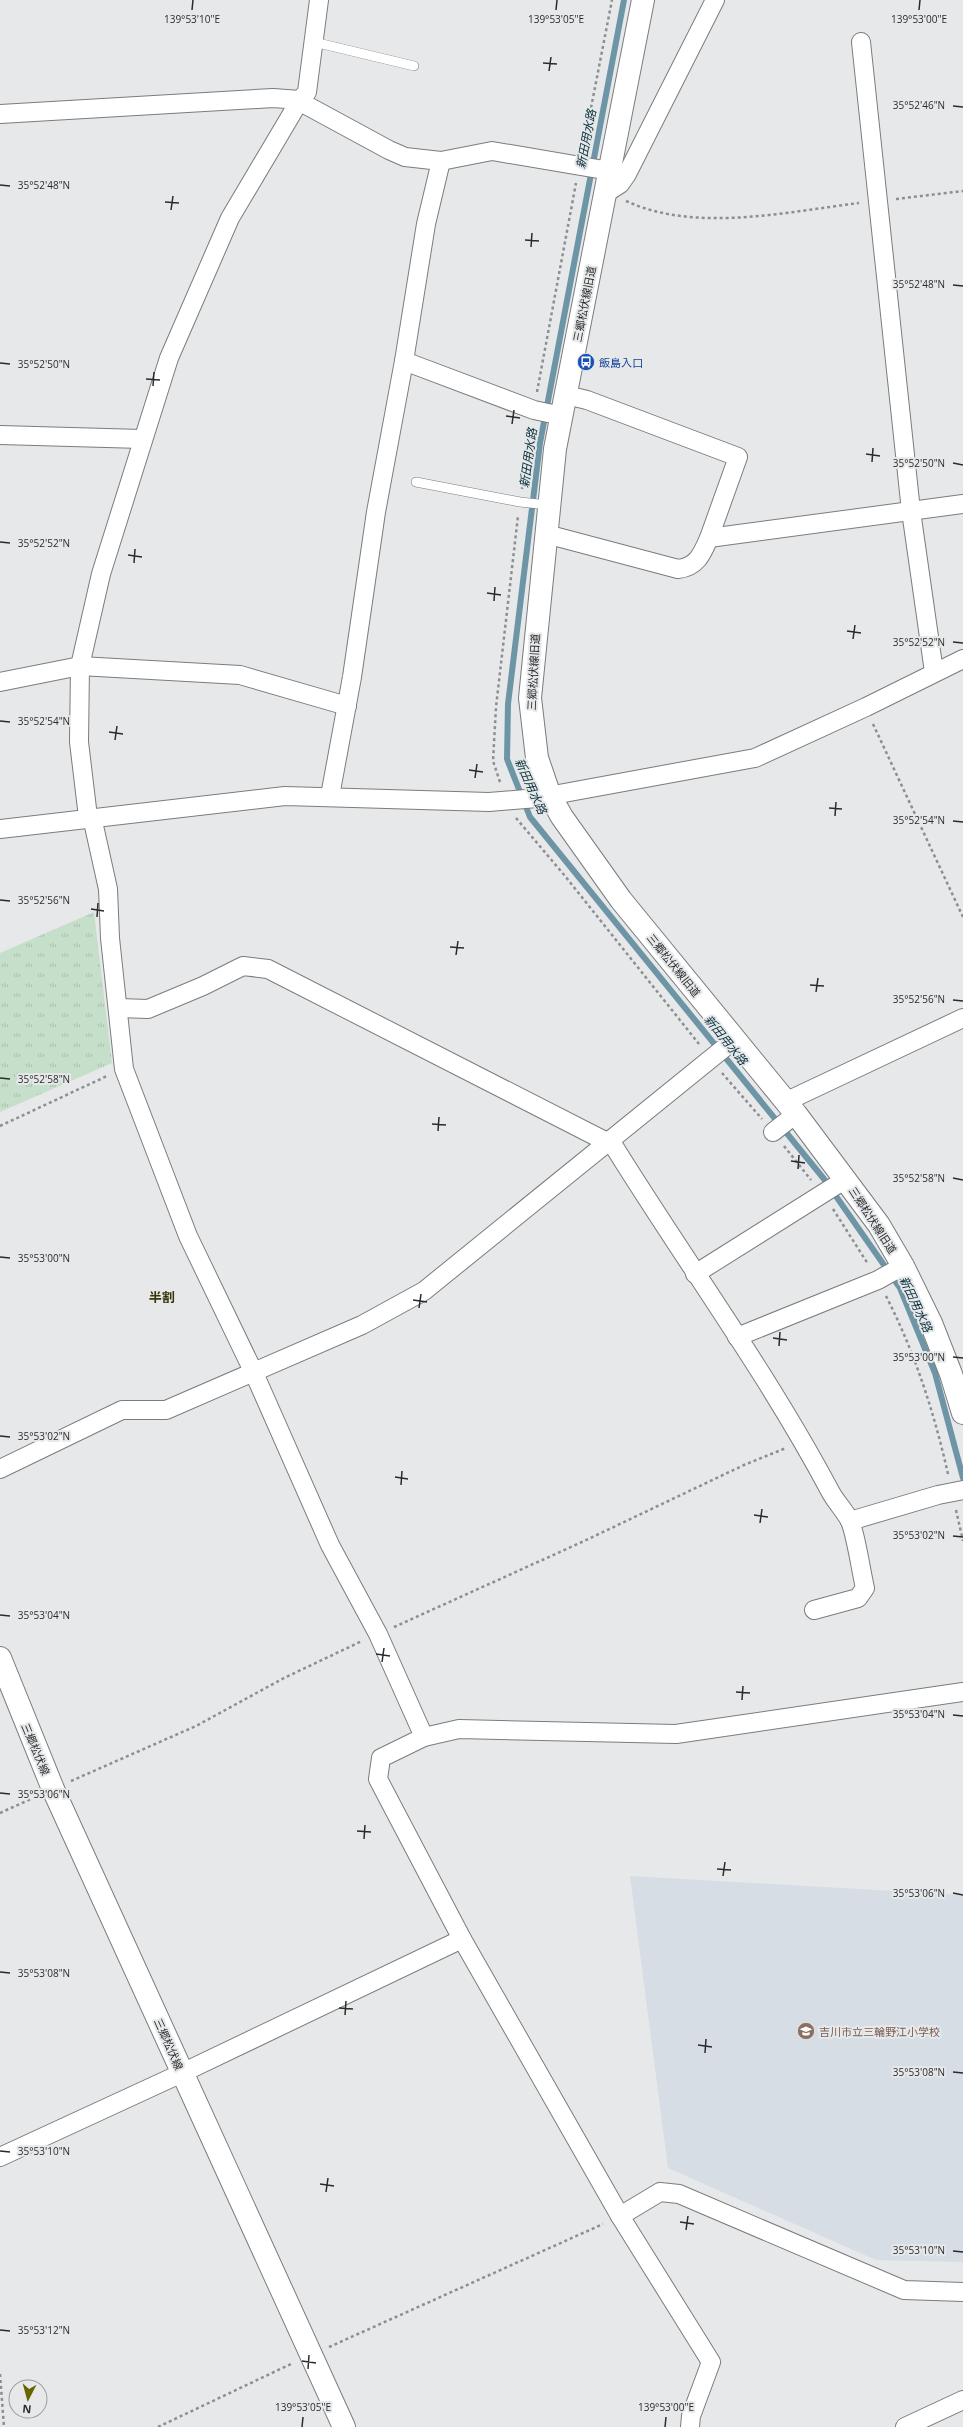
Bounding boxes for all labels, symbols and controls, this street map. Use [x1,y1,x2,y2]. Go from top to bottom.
text: 139°53'10"E [164,12,220,26]
text: 139°53'05"E [528,12,584,26]
text: 139°53'00"E [891,12,947,26]
text: 35°52'46"N [893,98,945,112]
water label: 新田用水路 [572,107,600,170]
text: 35°52'48"N [18,178,70,192]
street label: 三郷松伏線旧道 [569,265,599,343]
text: 35°52'48"N [893,277,945,291]
bus stop icon: 飯島入口 [576,352,596,372]
place label: 飯島入口 [599,355,643,370]
text: 35°52'50"N [18,357,70,371]
water label: 新田用水路 [515,426,541,489]
text: 35°52'50"N [893,456,945,470]
text: 35°52'52"N [18,536,70,550]
street label: 三郷松伏線旧道 [523,633,543,711]
text: 35°52'52"N [893,635,945,649]
text: 35°52'54"N [18,714,70,728]
water label: 新田用水路 [511,755,551,818]
text: 35°52'54"N [893,813,945,827]
text: 35°52'56"N [18,893,70,907]
street label: 三郷松伏線旧道 [644,930,704,1000]
text: 35°52'56"N [893,992,945,1006]
water label: 新田用水路 [701,1011,752,1069]
text: 35°52'58"N [18,1072,70,1086]
text: 35°52'58"N [893,1171,945,1185]
street label: 三郷松伏線旧道 [846,1184,900,1256]
text: 35°53'00"N [18,1251,70,1265]
water label: 新田用水路 [896,1273,937,1336]
district label: 半割 [149,1288,175,1306]
text: 35°53'00"N [893,1350,945,1364]
text: 35°53'02"N [18,1429,70,1443]
text: 35°53'02"N [893,1528,945,1542]
text: 35°53'04"N [18,1608,70,1622]
text: 35°53'04"N [893,1707,945,1721]
street label: 三郷松伏線 [18,1721,54,1777]
text: 35°53'06"N [18,1787,70,1801]
text: 35°53'06"N [893,1886,945,1900]
text: 35°53'08"N [18,1966,70,1980]
street label: 三郷松伏線 [151,2016,187,2072]
school or university icon: 吉川市立三輪野江小学校 [796,2021,816,2041]
place label: 吉川市立三輪野江小学校 [819,2024,940,2039]
text: 35°53'08"N [893,2065,945,2079]
text: 35°53'10"N [18,2144,70,2158]
text: 35°53'10"N [893,2243,945,2257]
text: 35°53'12"N [18,2323,70,2337]
north arrow [8,2379,48,2419]
text: 139°53'05"E [275,2400,331,2414]
text: 139°53'00"E [638,2400,694,2414]
text: N [22,2402,32,2417]

